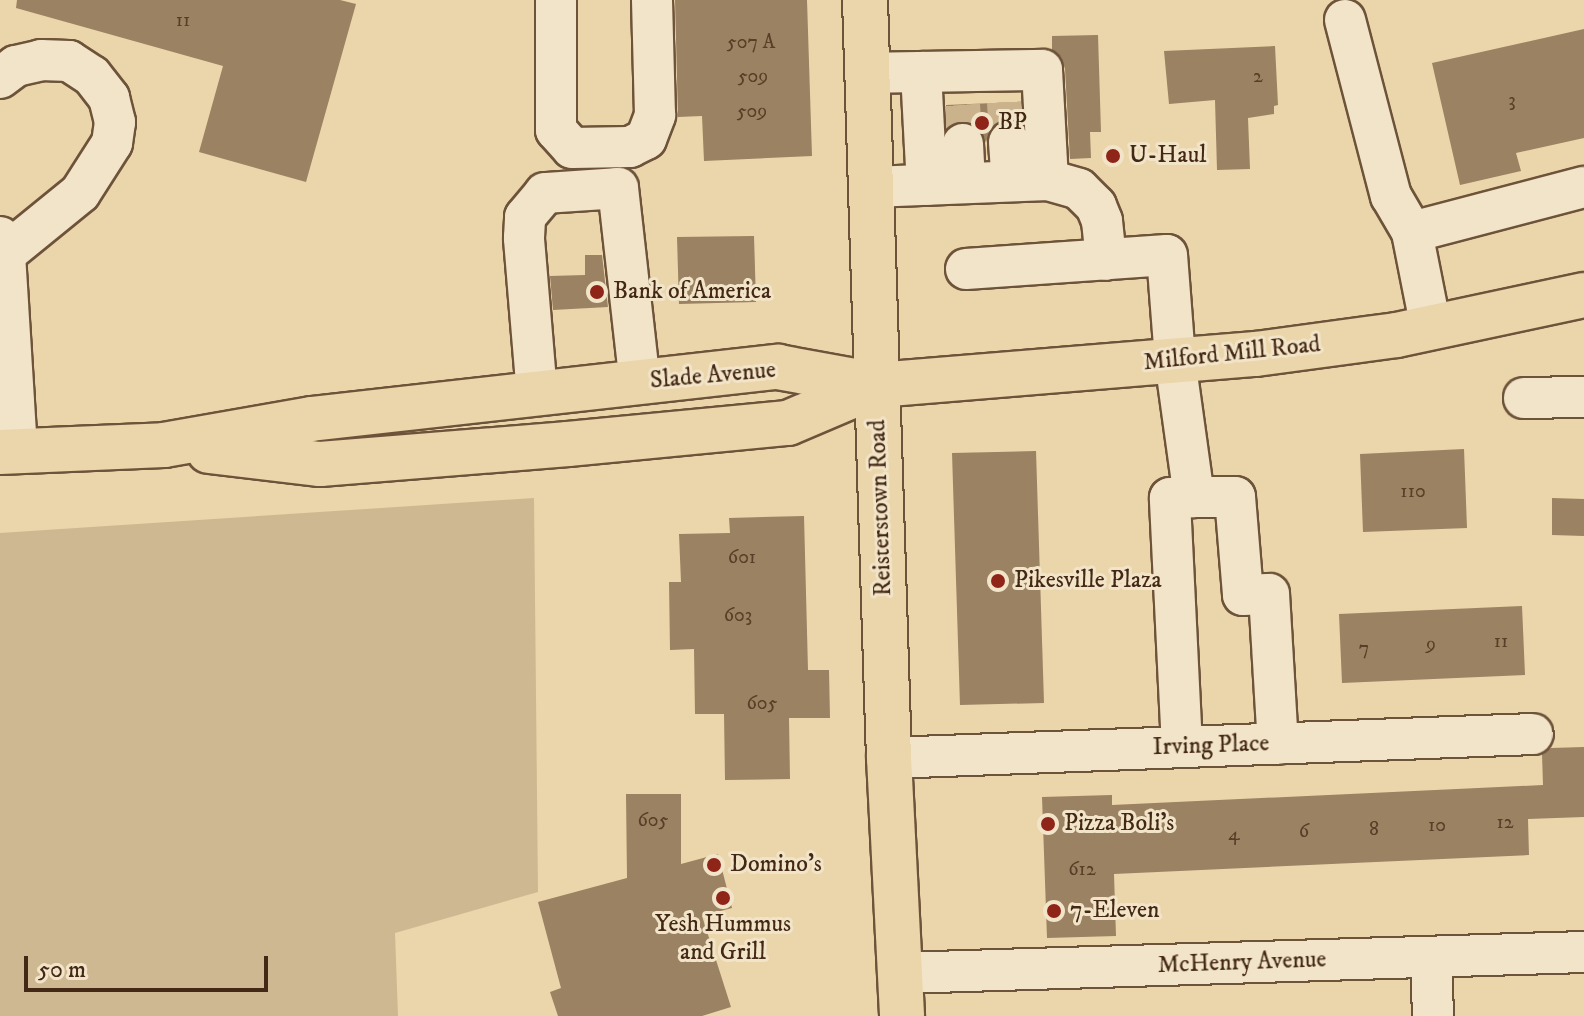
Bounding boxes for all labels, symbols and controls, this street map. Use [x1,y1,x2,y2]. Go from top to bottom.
house number: 11 [176,8,190,32]
house number: 507 A [727,30,775,54]
house number: 509 [738,64,768,88]
house number: 2 [1253,64,1263,88]
house number: 3 [1508,88,1516,112]
house number: 509 [737,99,767,123]
place label: BP [998,109,1027,137]
marker: BP [973,114,991,132]
place label: U-Haul [1129,142,1206,170]
marker: U-Haul [1104,147,1122,165]
place label: Bank of America [613,278,771,306]
marker: Bank of America [588,283,606,301]
street label: Milford Mill Road [1142,330,1322,378]
street label: Slade Avenue [649,356,777,396]
street label: Reisterstown Road [864,419,898,597]
house number: 110 [1400,479,1426,503]
house number: 601 [728,545,756,569]
place label: Pikesville Plaza [1014,567,1162,595]
marker: Pikesville Plaza [989,572,1007,590]
house number: 603 [724,603,752,627]
house number: 11 [1494,629,1508,653]
house number: 9 [1426,632,1436,656]
house number: 7 [1359,636,1369,660]
house number: 605 [746,691,778,715]
street label: Irving Place [1152,730,1270,762]
house number: 605 [637,808,669,832]
place label: Pizza Boli's [1064,810,1174,838]
house number: 12 [1496,810,1514,834]
house number: 10 [1428,813,1446,837]
marker: Pizza Boli's [1039,815,1057,833]
house number: 8 [1369,817,1379,841]
house number: 6 [1299,819,1309,843]
house number: 4 [1228,822,1240,846]
place label: Domino's [730,851,822,879]
marker: Domino's [705,856,723,874]
house number: 612 [1068,857,1096,881]
marker: Yesh Hummus and Grill [714,889,732,907]
place label: 7-Eleven [1070,897,1159,925]
marker: 7-Eleven [1045,902,1063,920]
place label: Yesh Hummus and Grill [655,911,791,967]
scale bar [28,940,272,990]
street label: McHenry Avenue [1157,946,1327,980]
text: 50 m [38,955,86,985]

